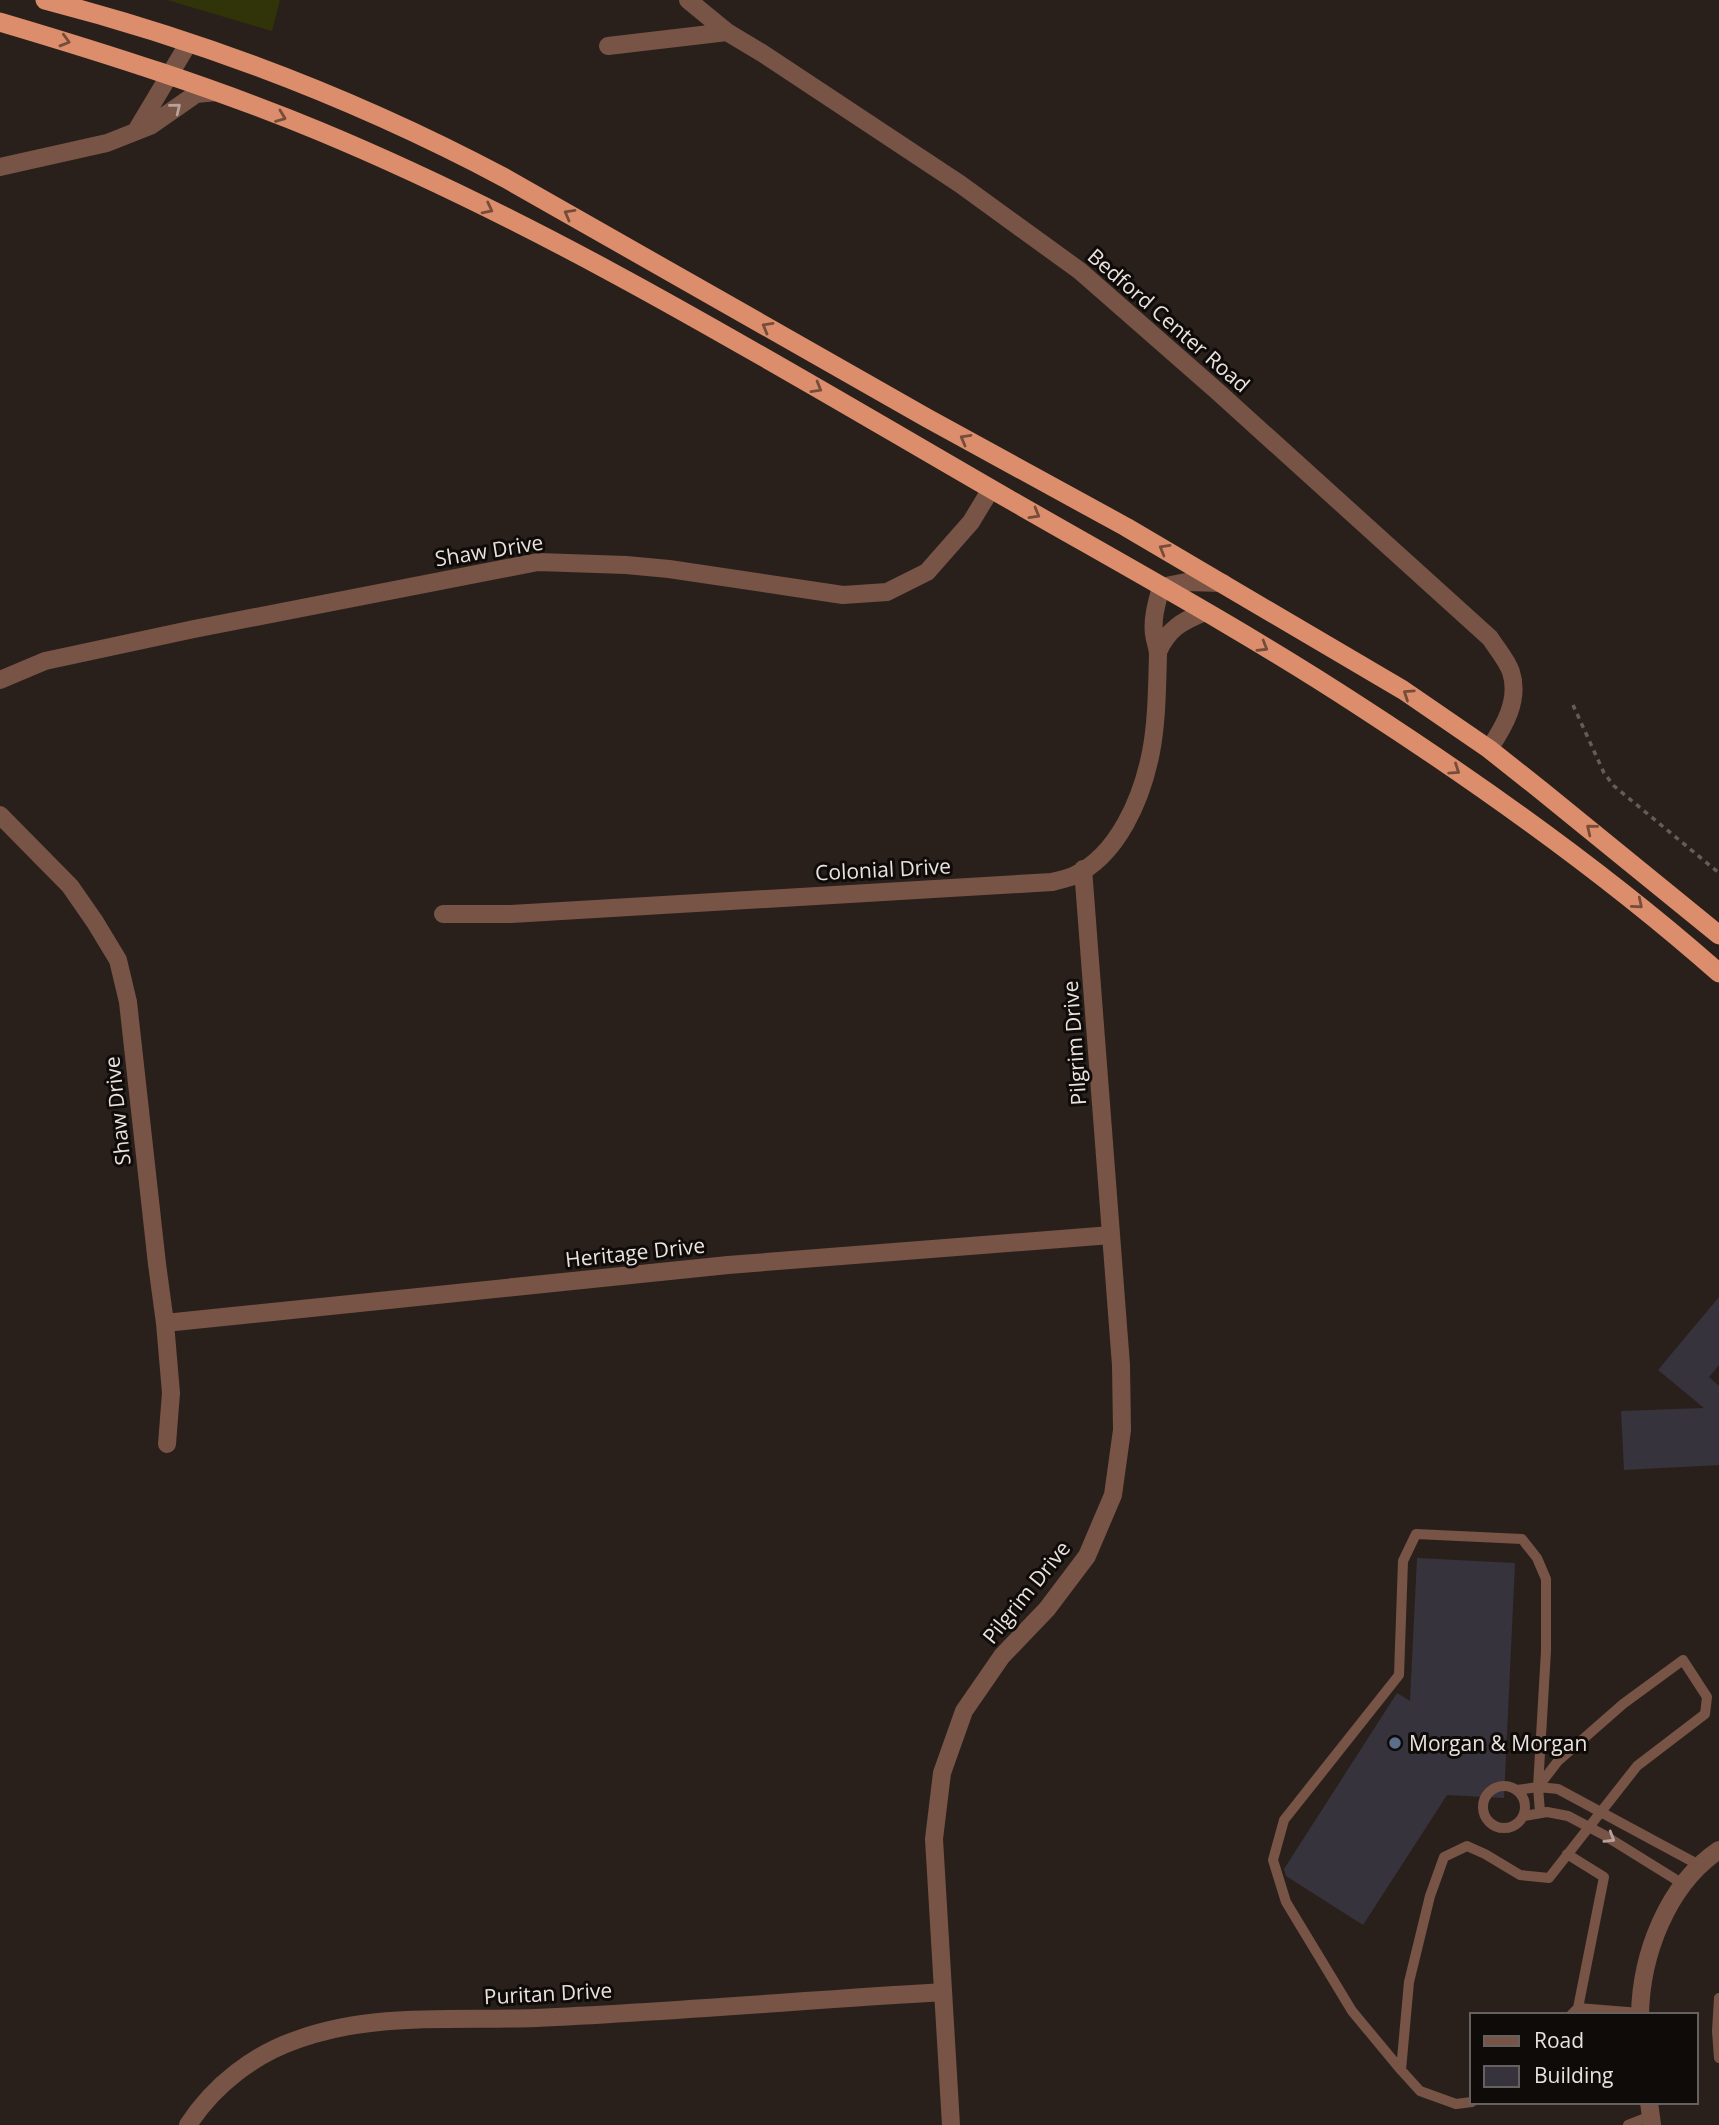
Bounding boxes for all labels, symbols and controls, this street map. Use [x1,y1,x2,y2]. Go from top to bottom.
one-way arrow [59,33,71,48]
one-way arrow [167,104,180,116]
one-way arrow [274,108,286,122]
one-way arrow [481,201,494,215]
one-way arrow [564,209,576,222]
street label: Bedford Center Road [1082,242,1256,398]
one-way arrow [761,322,774,335]
one-way arrow [810,380,823,393]
one-way arrow [960,434,972,447]
one-way arrow [1028,506,1041,519]
street label: Shaw Drive [433,528,545,572]
one-way arrow [1159,544,1171,557]
one-way arrow [1256,639,1269,652]
one-way arrow [1403,689,1416,702]
one-way arrow [1447,762,1460,775]
one-way arrow [1586,825,1598,838]
street label: Colonial Drive [814,851,952,887]
one-way arrow [1631,896,1643,909]
street label: Pilgrim Drive [1056,980,1092,1106]
street label: Shaw Drive [97,1055,137,1167]
street label: Heritage Drive [564,1231,706,1273]
street label: Pilgrim Drive [976,1535,1076,1649]
place label: Morgan & Morgan [1409,1729,1587,1757]
marker: Morgan & Morgan [1387,1735,1403,1751]
one-way arrow [1602,1830,1615,1843]
street label: Puritan Drive [483,1976,613,2010]
legend [1470,2013,1698,2104]
text: Road [1534,2026,1584,2054]
text: Building [1534,2061,1613,2089]

